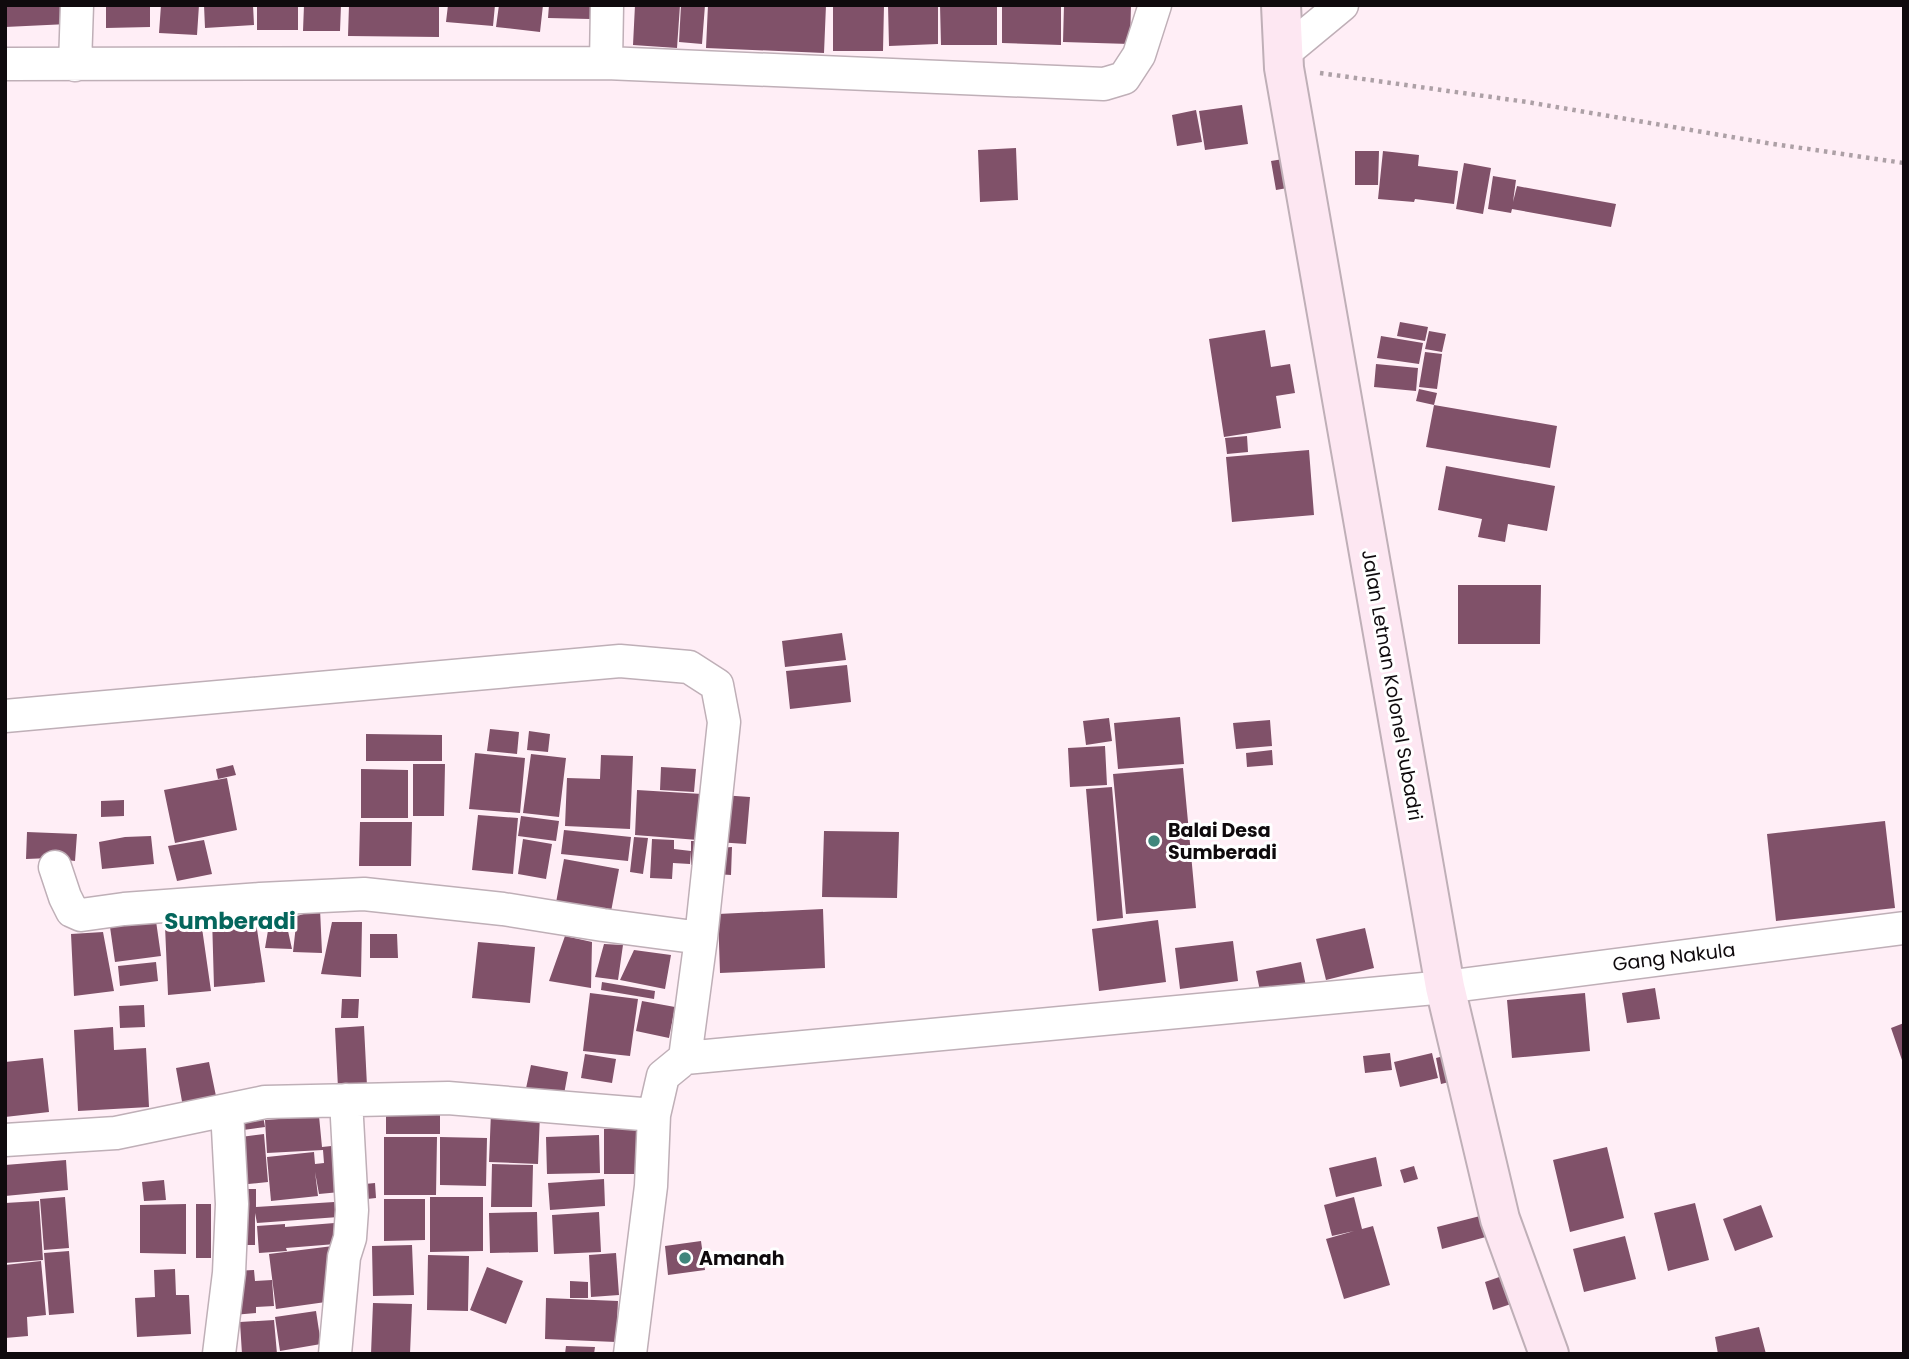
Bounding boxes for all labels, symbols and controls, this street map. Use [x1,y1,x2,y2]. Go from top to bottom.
street label: Jalan Letnan Kolonel Subadri [1355,547,1429,823]
place label: Balai Desa Sumberadi [1168,817,1277,866]
marker: Balai Desa Sumberadi [1146,833,1162,849]
district label: Sumberadi [164,905,296,937]
street label: Gang Nakula [1611,936,1737,978]
place label: Amanah [699,1245,785,1272]
marker: Amanah [677,1250,693,1266]

